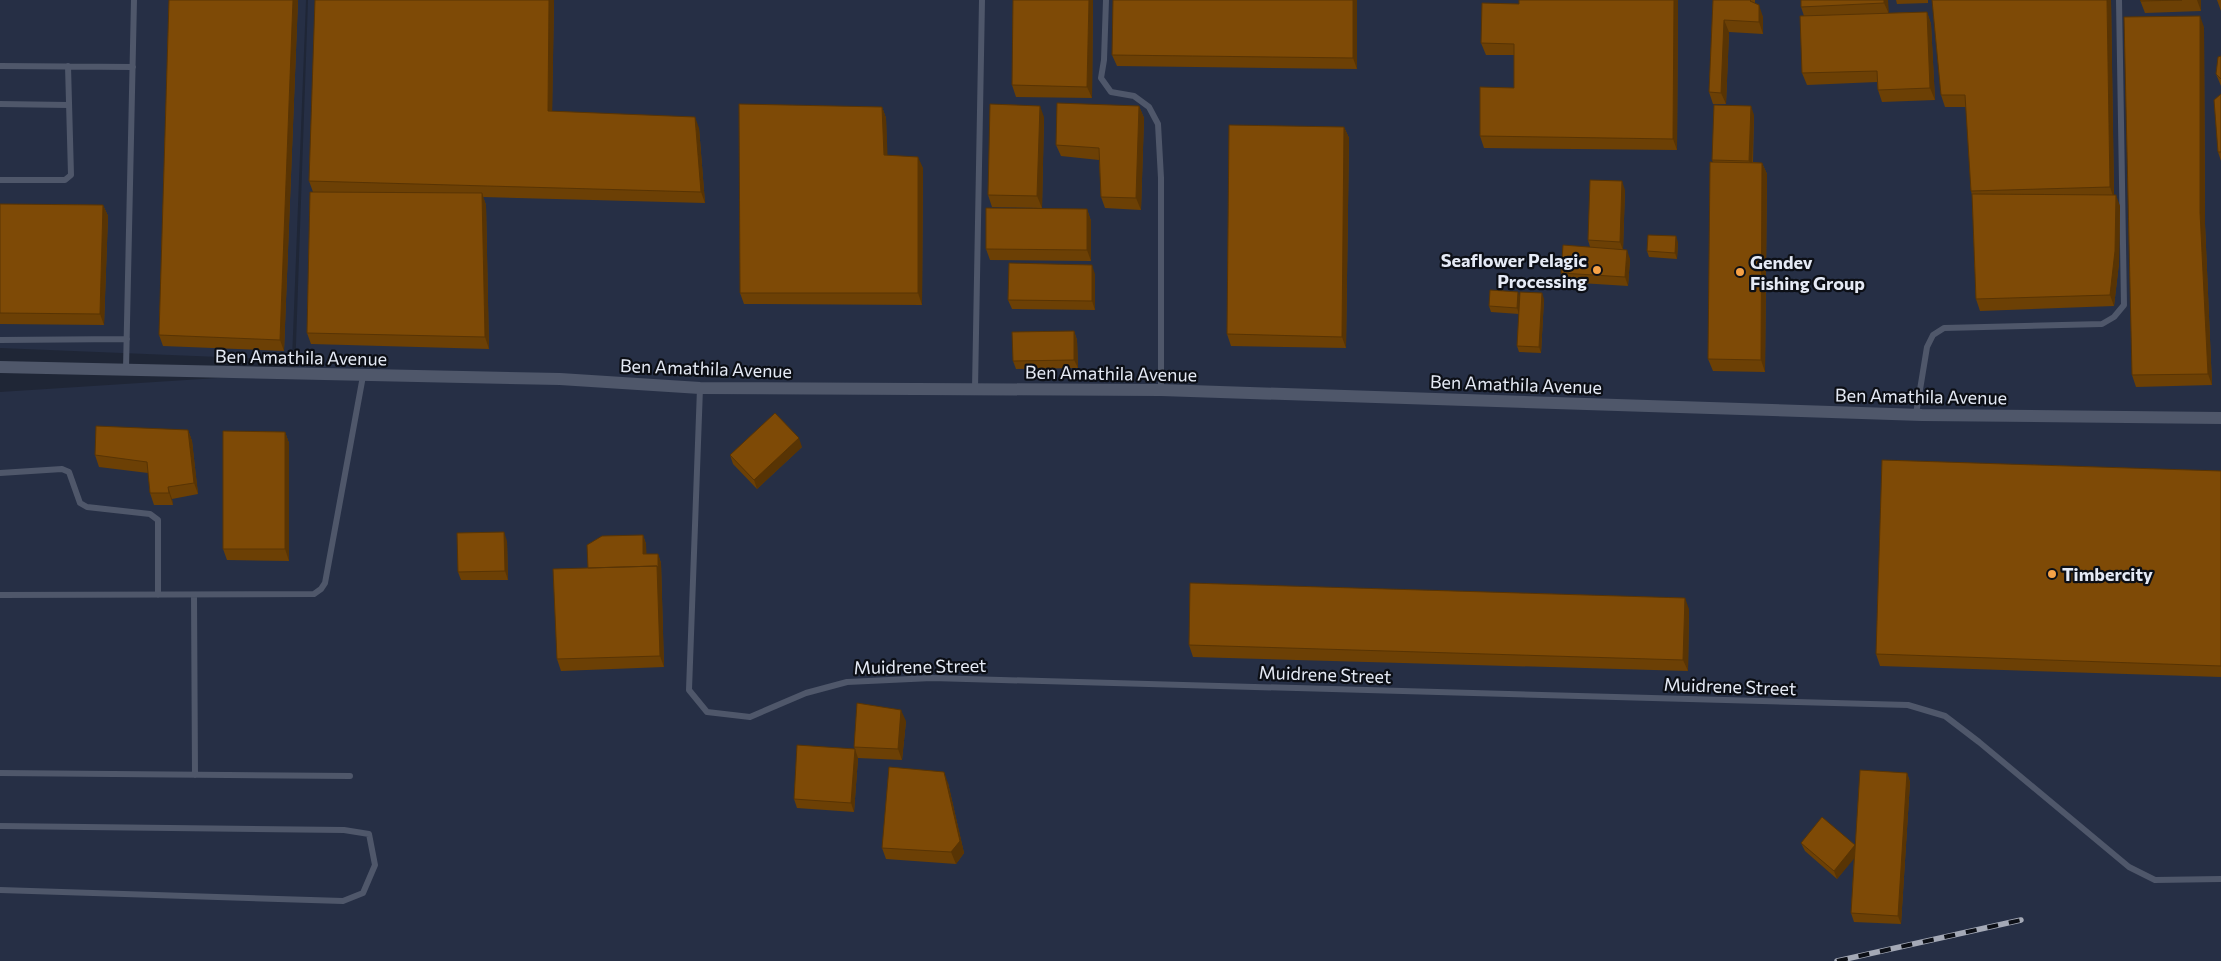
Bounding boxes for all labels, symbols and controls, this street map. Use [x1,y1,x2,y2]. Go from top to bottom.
place label: Seaflower Pelagic Processing [1441,249,1587,292]
place label: Gendev Fishing Group [1750,251,1865,294]
marker: Seaflower Pelagic Processing [1591,264,1603,276]
marker: Gendev Fishing Group [1734,266,1746,278]
street label: Ben Amathila Avenue [215,344,387,370]
street label: Ben Amathila Avenue [620,354,792,382]
street label: Ben Amathila Avenue [1025,360,1197,386]
street label: Ben Amathila Avenue [1430,370,1602,398]
street label: Ben Amathila Avenue [1835,383,2007,409]
place label: Timbercity [2062,563,2153,585]
marker: Timbercity [2046,568,2058,580]
street label: Muidrene Street [853,654,987,678]
street label: Muidrene Street [1258,661,1392,687]
street label: Muidrene Street [1663,673,1797,699]

